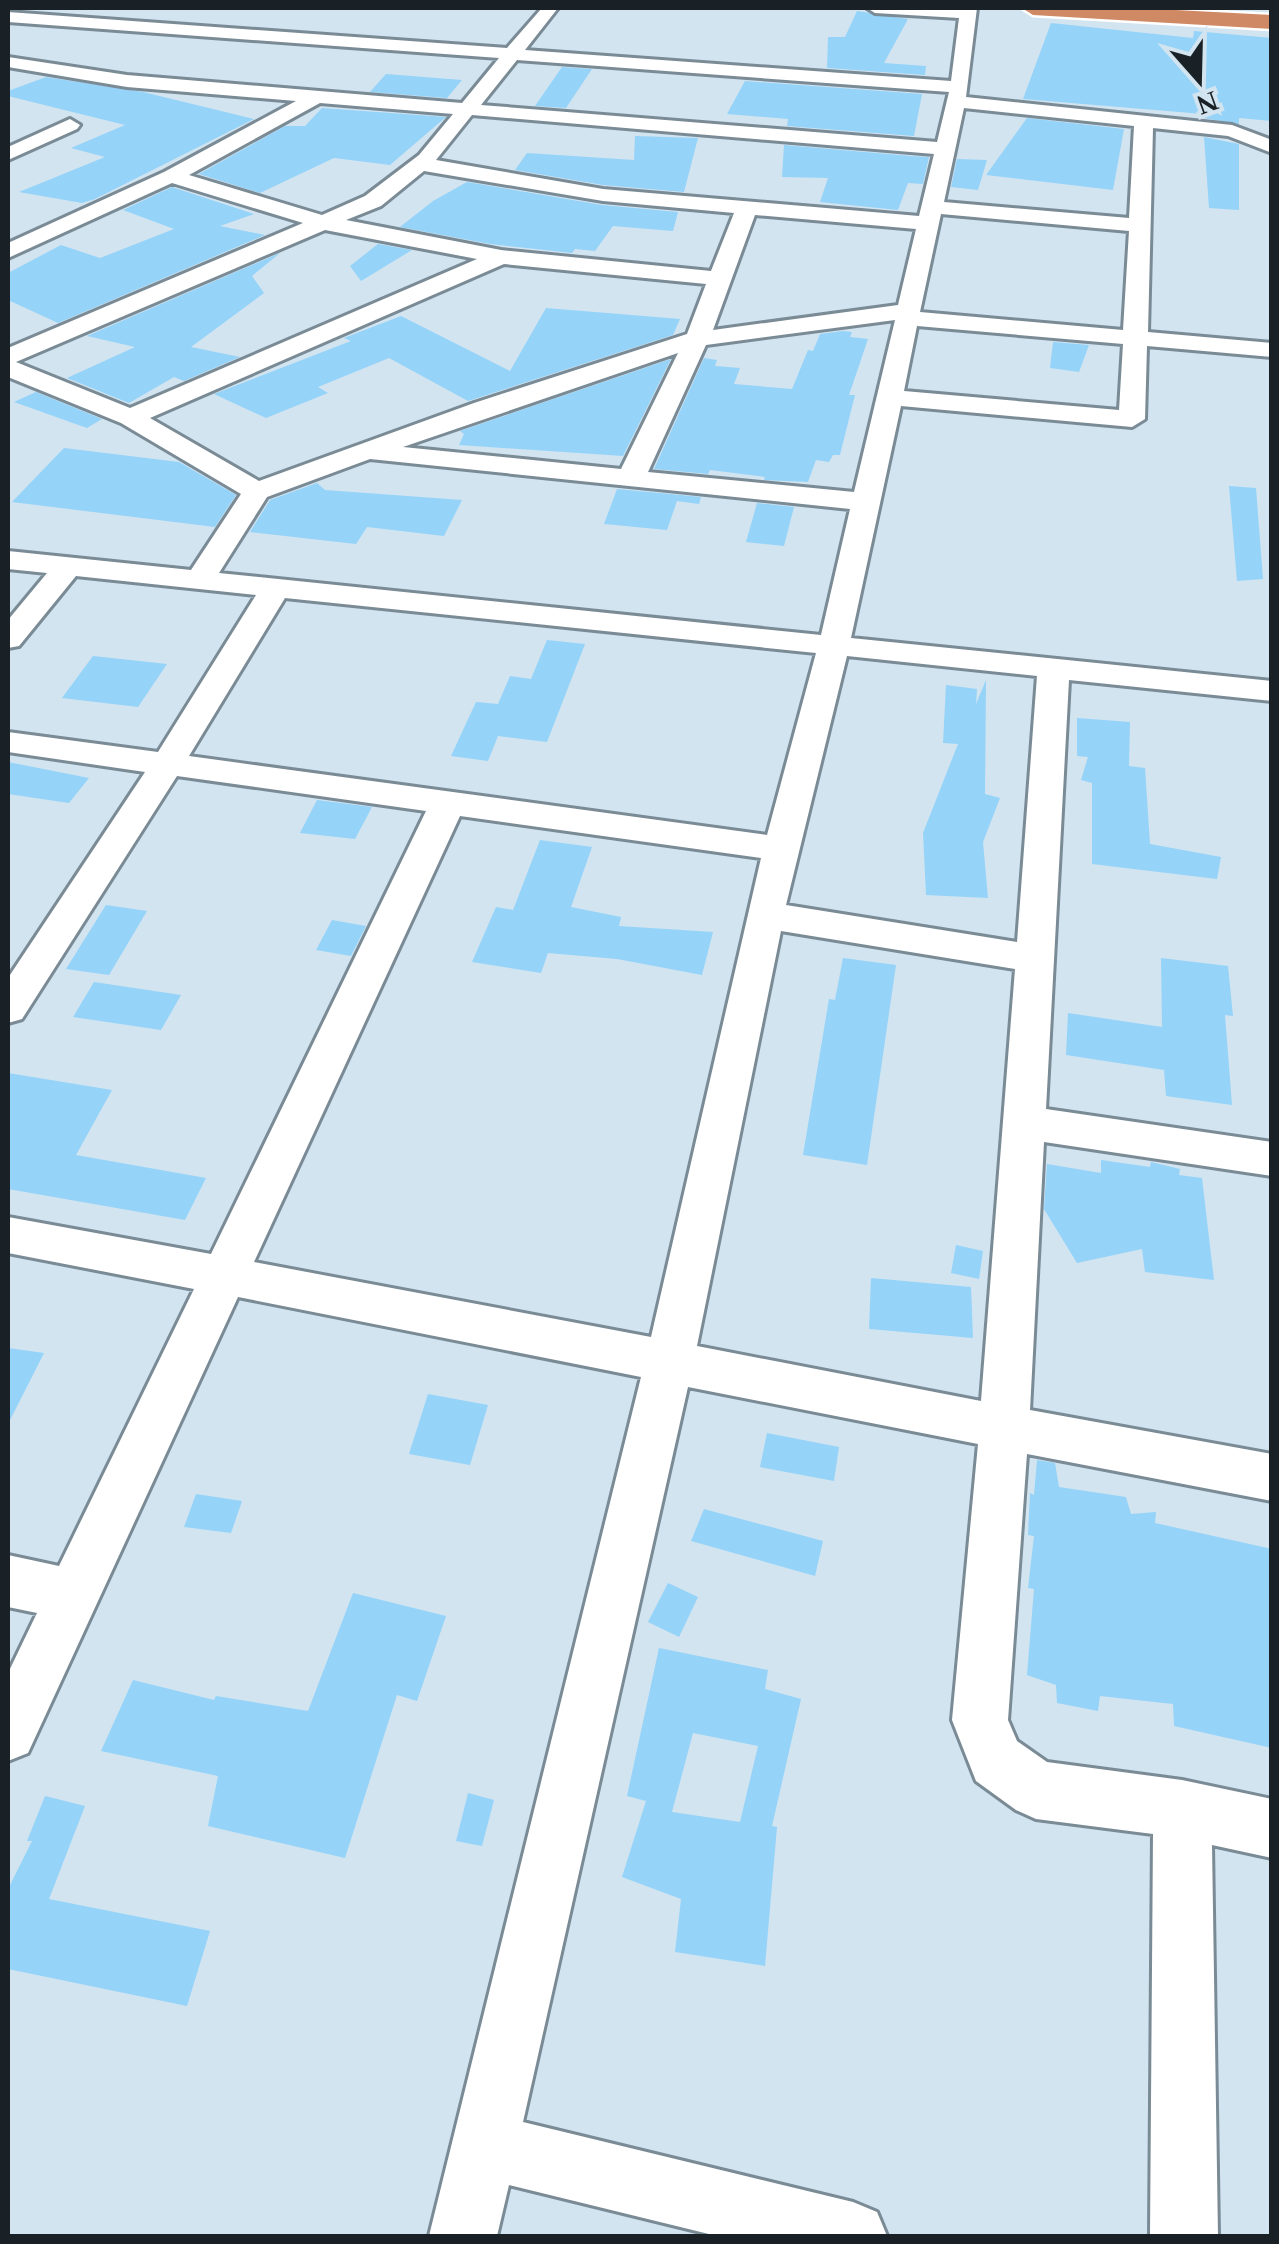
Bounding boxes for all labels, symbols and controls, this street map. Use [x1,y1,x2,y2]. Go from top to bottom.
north arrow [1149,30,1249,130]
text: N [1193,85,1222,121]

